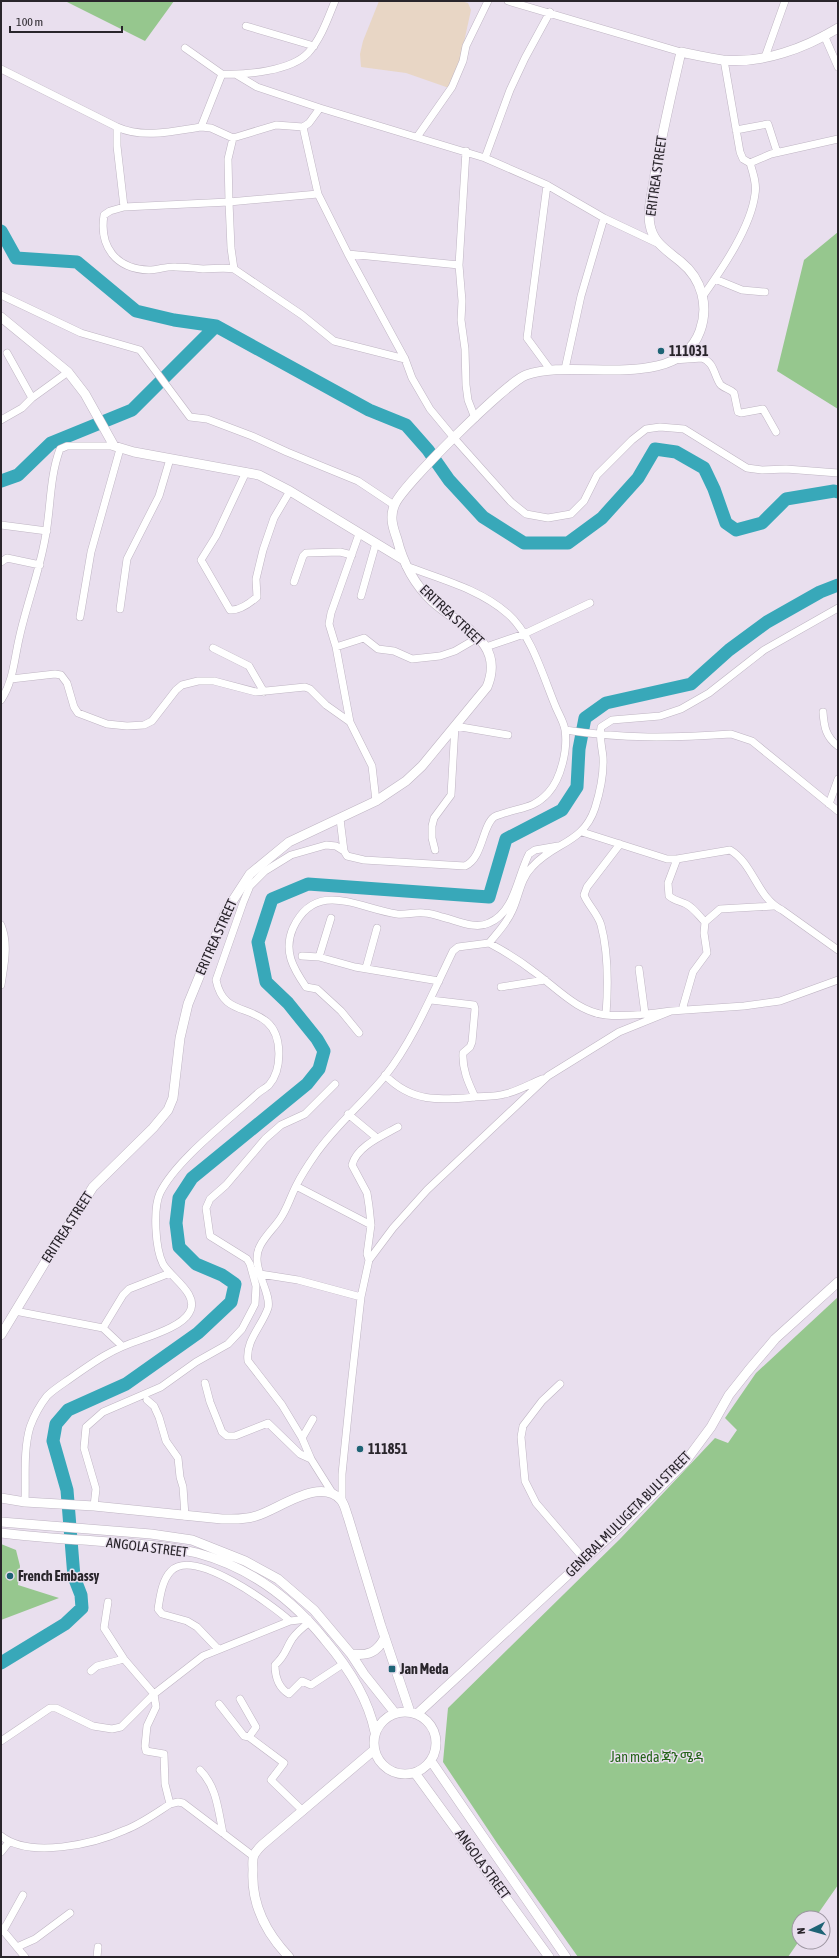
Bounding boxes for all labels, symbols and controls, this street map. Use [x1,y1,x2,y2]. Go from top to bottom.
scale bar [10,8,122,34]
text: 100 m [16,15,43,29]
street label: ERITREA STREET [642,135,670,217]
place label: 111031 [669,343,709,359]
marker: 111031 [656,346,666,356]
street label: ERITREA STREET [417,581,487,649]
street label: ERITREA STREET [192,897,240,977]
street label: ERITREA STREET [38,1188,96,1266]
place label: 111851 [368,1441,408,1457]
marker: 111851 [355,1444,365,1454]
street label: GENERAL MULUGETA BULI STREET [562,1448,694,1580]
street label: ANGOLA STREET [105,1534,189,1560]
place label: French Embassy [18,1568,100,1584]
marker: French Embassy [5,1571,15,1581]
place label: Jan Meda [399,1661,449,1677]
marker: Jan Meda [387,1664,397,1674]
park label: Jan meda ጃን ሜዳ [610,1749,704,1765]
street label: ANGOLA STREET [452,1826,514,1902]
north arrow [791,1910,831,1950]
text: N [795,1927,807,1935]

